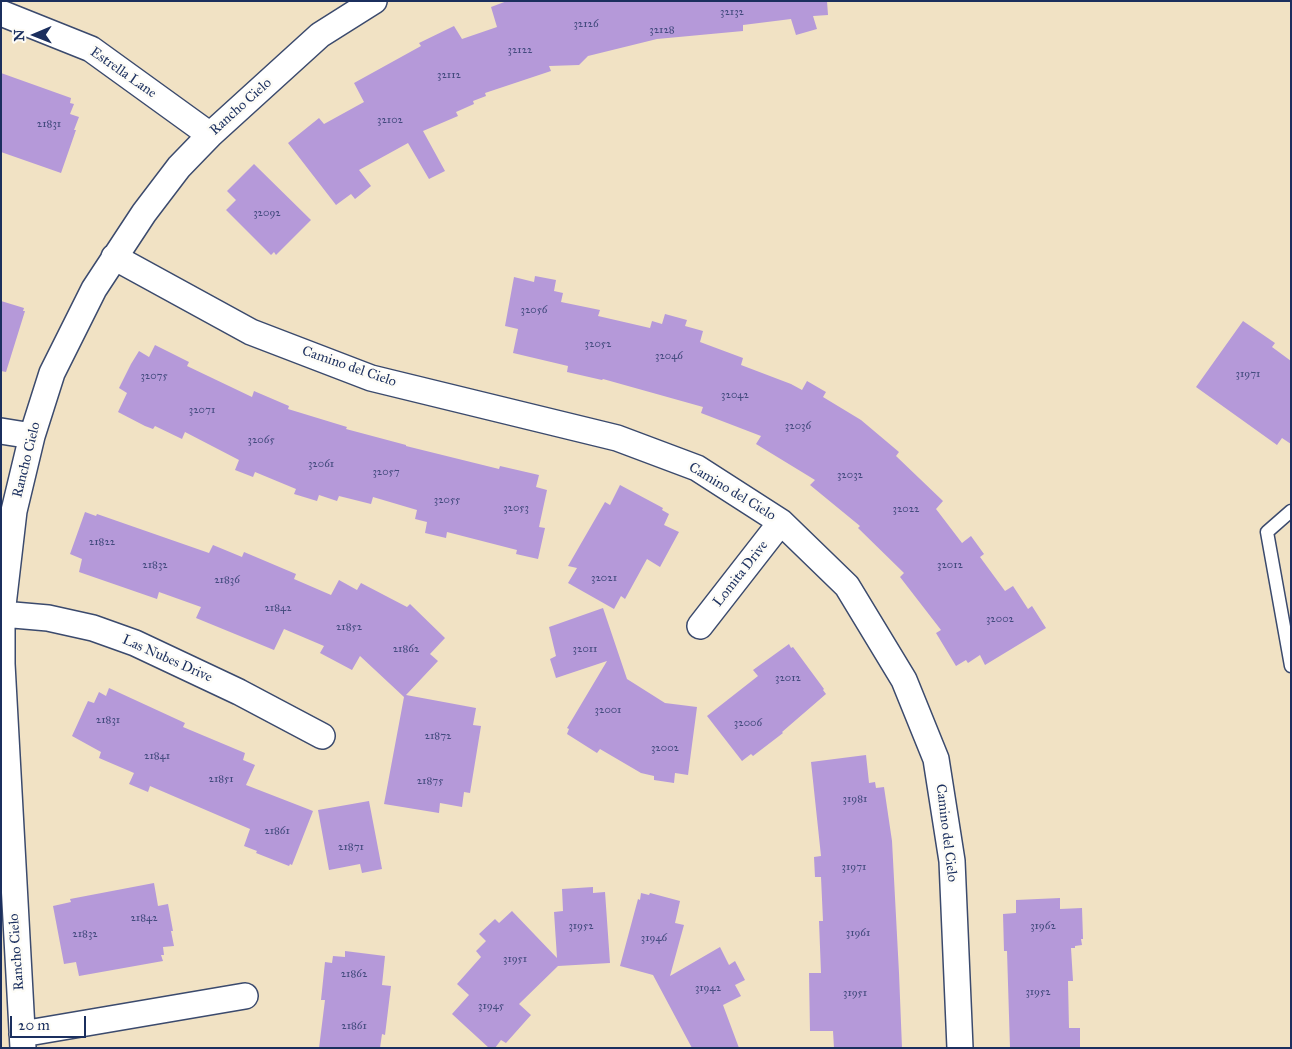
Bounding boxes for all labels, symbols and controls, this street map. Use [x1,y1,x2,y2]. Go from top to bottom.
house number: 32132 [720,5,744,19]
north arrow [10,10,60,60]
house number: 32126 [573,17,599,31]
house number: 32128 [649,23,675,37]
text: N [11,29,28,41]
house number: 32122 [508,43,532,57]
street label: Estrella Lane [87,44,159,102]
house number: 32112 [437,68,461,82]
street label: Rancho Cielo [207,75,275,139]
house number: 32102 [377,113,403,127]
house number: 21831 [37,117,61,131]
house number: 32092 [253,206,281,220]
house number: 32056 [521,303,547,317]
house number: 32052 [585,337,611,351]
street label: Camino del Cielo [300,343,398,391]
house number: 32046 [655,349,683,363]
house number: 31971 [1236,367,1260,381]
house number: 32075 [140,369,168,383]
house number: 32042 [721,388,749,402]
house number: 32071 [189,403,215,417]
house number: 32036 [785,419,811,433]
street label: Rancho Cielo [10,421,44,499]
house number: 32065 [248,433,274,447]
house number: 32061 [308,457,334,471]
street label: Camino del Cielo [685,459,779,525]
house number: 32057 [372,465,400,479]
house number: 32032 [837,468,863,482]
house number: 32055 [434,493,460,507]
house number: 32053 [503,501,529,515]
house number: 32022 [892,502,920,516]
house number: 21822 [89,535,115,549]
street label: Lomita Drive [710,538,772,610]
house number: 21832 [142,558,168,572]
house number: 32012 [937,558,963,572]
house number: 32021 [591,571,617,585]
house number: 21836 [214,573,240,587]
house number: 21842 [264,601,292,615]
house number: 32002 [986,612,1014,626]
house number: 21852 [336,620,362,634]
street label: Las Nubes Drive [119,632,215,686]
house number: 21862 [393,642,419,656]
house number: 32011 [573,642,597,656]
house number: 32012 [775,671,801,685]
house number: 32001 [595,703,621,717]
house number: 21831 [96,713,120,727]
house number: 32006 [734,716,762,730]
house number: 21872 [425,729,451,743]
house number: 32002 [651,741,679,755]
house number: 21841 [144,749,170,763]
house number: 21851 [208,772,234,786]
house number: 21875 [417,774,443,788]
street label: Camino del Cielo [932,783,960,883]
house number: 31981 [843,792,867,806]
house number: 21861 [264,824,290,838]
house number: 21871 [338,840,364,854]
house number: 31971 [842,860,866,874]
house number: 21842 [130,911,158,925]
street label: Rancho Cielo [6,913,28,991]
house number: 31952 [568,919,594,933]
house number: 31962 [1030,919,1056,933]
house number: 31961 [846,926,870,940]
house number: 21832 [72,927,98,941]
house number: 31946 [641,931,667,945]
house number: 31951 [503,952,527,966]
house number: 21862 [341,967,367,981]
house number: 31942 [695,981,721,995]
house number: 31952 [1025,985,1051,999]
house number: 31951 [843,986,867,1000]
house number: 31945 [478,999,504,1013]
scale bar [12,1006,89,1038]
text: 20 m [18,1016,50,1034]
house number: 21861 [341,1019,367,1033]

